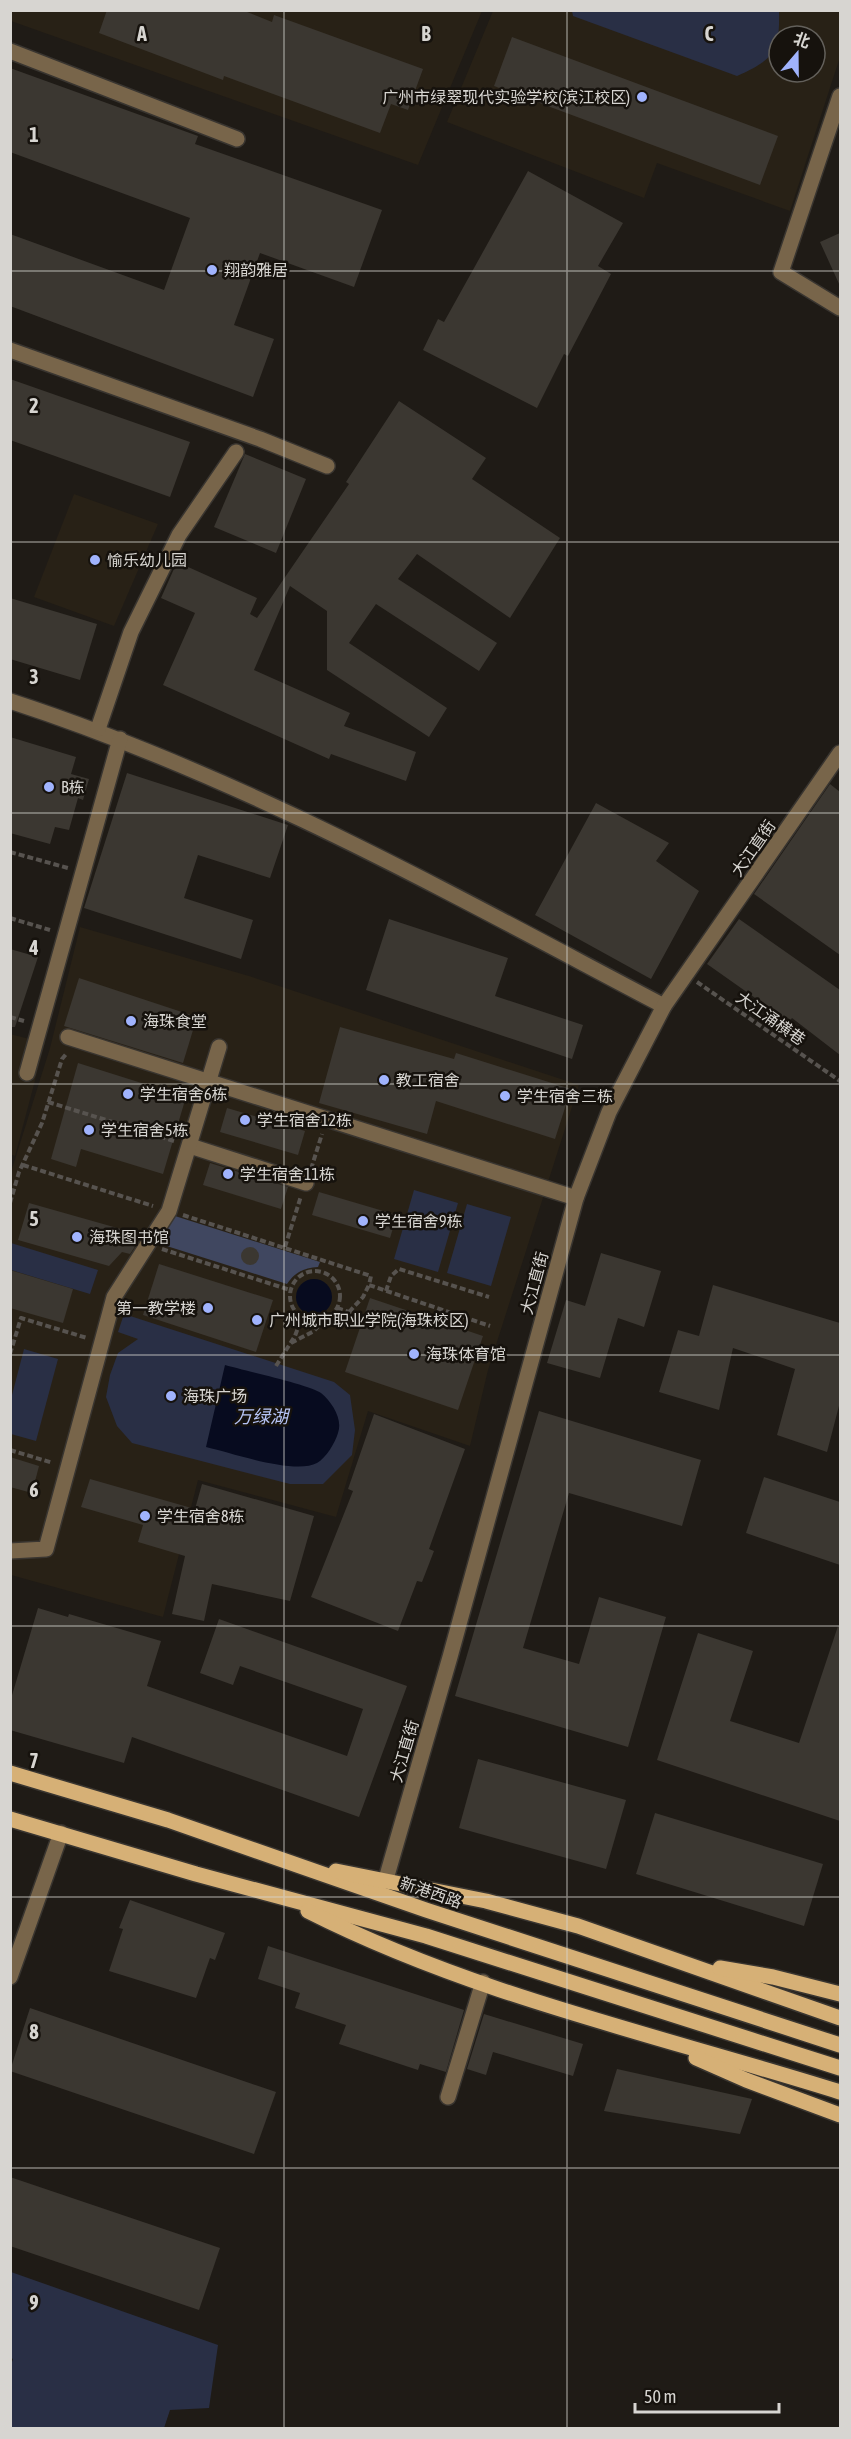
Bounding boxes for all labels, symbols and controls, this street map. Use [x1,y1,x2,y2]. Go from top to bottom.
text: A [136,22,147,45]
text: B [421,22,431,45]
text: C [705,22,714,45]
north arrow [767,24,827,84]
text: 北 [792,29,813,51]
place label: 广州市绿翠现代实验学校(滨江校区) [382,88,630,107]
marker: 广州市绿翠现代实验学校(滨江校区) [635,90,649,104]
text: 1 [29,123,39,146]
place label: 翔韵雅居 [224,261,288,279]
marker: 翔韵雅居 [205,263,219,277]
text: 2 [29,394,39,417]
place label: 愉乐幼儿园 [107,551,187,569]
marker: 愉乐幼儿园 [88,553,102,567]
text: 3 [29,665,39,688]
place label: B栋 [61,778,85,796]
marker: B栋 [42,780,56,794]
street label: 大江直街 [727,817,779,879]
text: 4 [28,936,39,959]
street label: 大江涌横巷 [733,988,809,1048]
place label: 海珠食堂 [143,1012,207,1030]
marker: 海珠食堂 [124,1014,138,1028]
place label: 教工宿舍 [396,1071,460,1089]
marker: 教工宿舍 [377,1073,391,1087]
place label: 学生宿舍6栋 [140,1085,228,1103]
marker: 学生宿舍6栋 [121,1087,135,1101]
place label: 学生宿舍三栋 [517,1087,613,1105]
marker: 学生宿舍三栋 [498,1089,512,1103]
place label: 学生宿舍12栋 [257,1111,352,1129]
marker: 学生宿舍12栋 [238,1113,252,1127]
place label: 学生宿舍5栋 [101,1121,189,1139]
marker: 学生宿舍5栋 [82,1123,96,1137]
place label: 学生宿舍11栋 [240,1165,335,1183]
marker: 学生宿舍11栋 [221,1167,235,1181]
text: 5 [29,1207,39,1230]
place label: 学生宿舍9栋 [375,1212,463,1230]
marker: 学生宿舍9栋 [356,1214,370,1228]
place label: 海珠图书馆 [89,1228,169,1246]
marker: 海珠图书馆 [70,1230,84,1244]
street label: 大江直街 [517,1250,551,1316]
place label: 第一教学楼 [116,1299,196,1317]
marker: 第一教学楼 [201,1301,215,1315]
place label: 广州城市职业学院(海珠校区) [269,1311,469,1330]
marker: 广州城市职业学院(海珠校区) [250,1313,264,1327]
place label: 海珠体育馆 [426,1345,506,1363]
marker: 海珠体育馆 [407,1347,421,1361]
place label: 海珠广场 [183,1387,247,1405]
marker: 海珠广场 [164,1389,178,1403]
water label: 万绿湖 [234,1406,291,1427]
text: 6 [29,1478,39,1501]
place label: 学生宿舍8栋 [157,1507,245,1525]
marker: 学生宿舍8栋 [138,1509,152,1523]
street label: 大江直街 [387,1718,421,1784]
text: 7 [29,1749,39,1772]
street label: 新港西路 [398,1873,464,1911]
text: 8 [29,2020,39,2043]
text: 9 [29,2291,39,2314]
scale bar [635,2376,779,2414]
text: 50 m [644,2386,676,2407]

